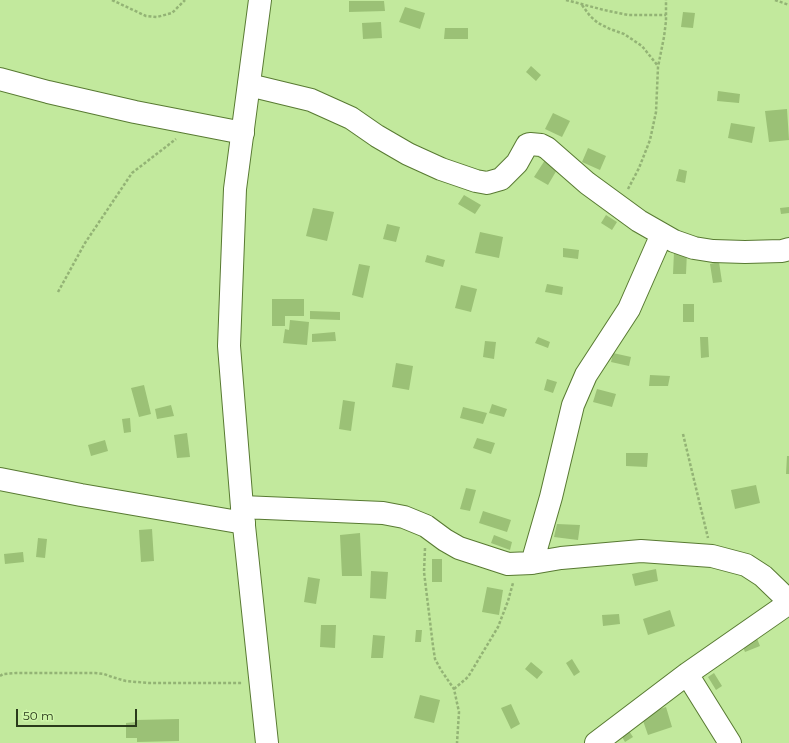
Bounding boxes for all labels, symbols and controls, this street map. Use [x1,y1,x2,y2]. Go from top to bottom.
scale bar [18,701,139,727]
text: 50 m [23,708,54,723]

